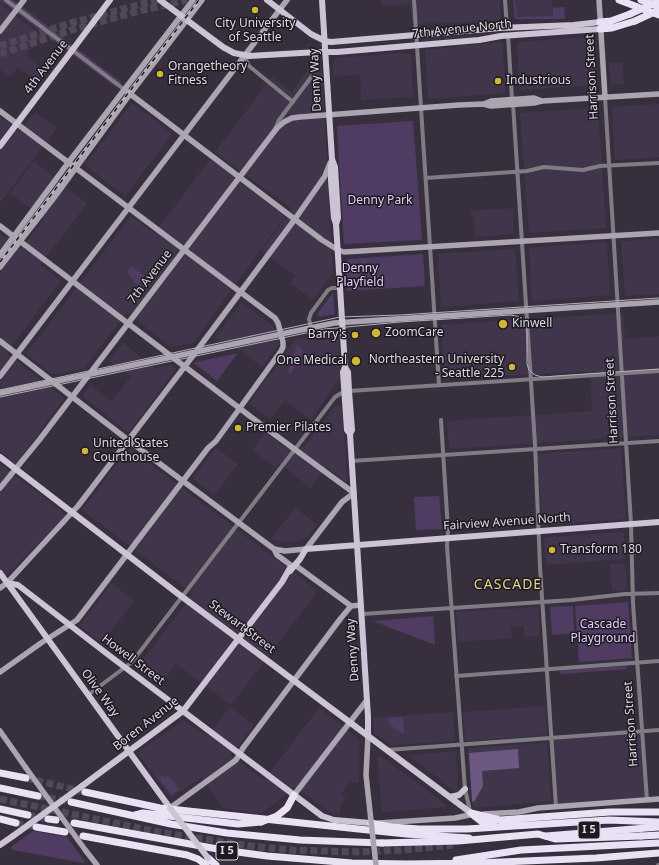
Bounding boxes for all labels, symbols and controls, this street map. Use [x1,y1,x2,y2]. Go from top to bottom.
marker: City University of Seattle [250,5,260,15]
place label: City University of Seattle [215,17,295,45]
street label: 7th Avenue North [411,17,513,41]
street label: Harrison Street [583,34,601,120]
street label: 4th Avenue [21,37,71,97]
street label: Denny Way [307,48,325,112]
place label: Orangetheory Fitness [168,60,247,88]
marker: Orangetheory Fitness [155,69,165,79]
place label: Industrious [506,74,571,88]
marker: Industrious [493,76,503,86]
park label: Denny Park [348,194,412,208]
street label: 7th Avenue [125,247,175,307]
park label: Denny Playfield [336,262,384,290]
place label: Kinwell [512,317,552,331]
marker: Kinwell [497,318,509,330]
place label: ZoomCare [385,326,443,340]
marker: ZoomCare [370,327,382,339]
place label: Barry's [308,328,347,342]
marker: Barry's [350,330,360,340]
place label: Northeastern University - Seattle 225 [369,353,504,381]
place label: One Medical [277,354,347,368]
marker: One Medical [350,355,362,367]
street label: Harrison Street [603,358,621,444]
marker: Northeastern University - Seattle 225 [507,362,517,372]
place label: Premier Pilates [246,421,331,435]
marker: Premier Pilates [233,423,243,433]
place label: United States Courthouse [93,437,168,465]
marker: United States Courthouse [80,446,90,456]
street label: Fairview Avenue North [443,510,571,534]
place label: Transform 180 [560,543,642,557]
marker: Transform 180 [547,545,557,555]
district label: CASCADE [474,577,542,593]
street label: Stewart Street [206,597,278,657]
street label: Denny Way [344,618,362,682]
park label: Cascade Playground [571,618,635,646]
street label: Howell Street [99,632,167,688]
street label: Olive Way [78,666,122,720]
street label: Harrison Street [621,681,641,767]
street label: Boren Avenue [110,694,182,754]
road number: I 5 [578,821,600,839]
road number: I 5 [216,842,238,860]

